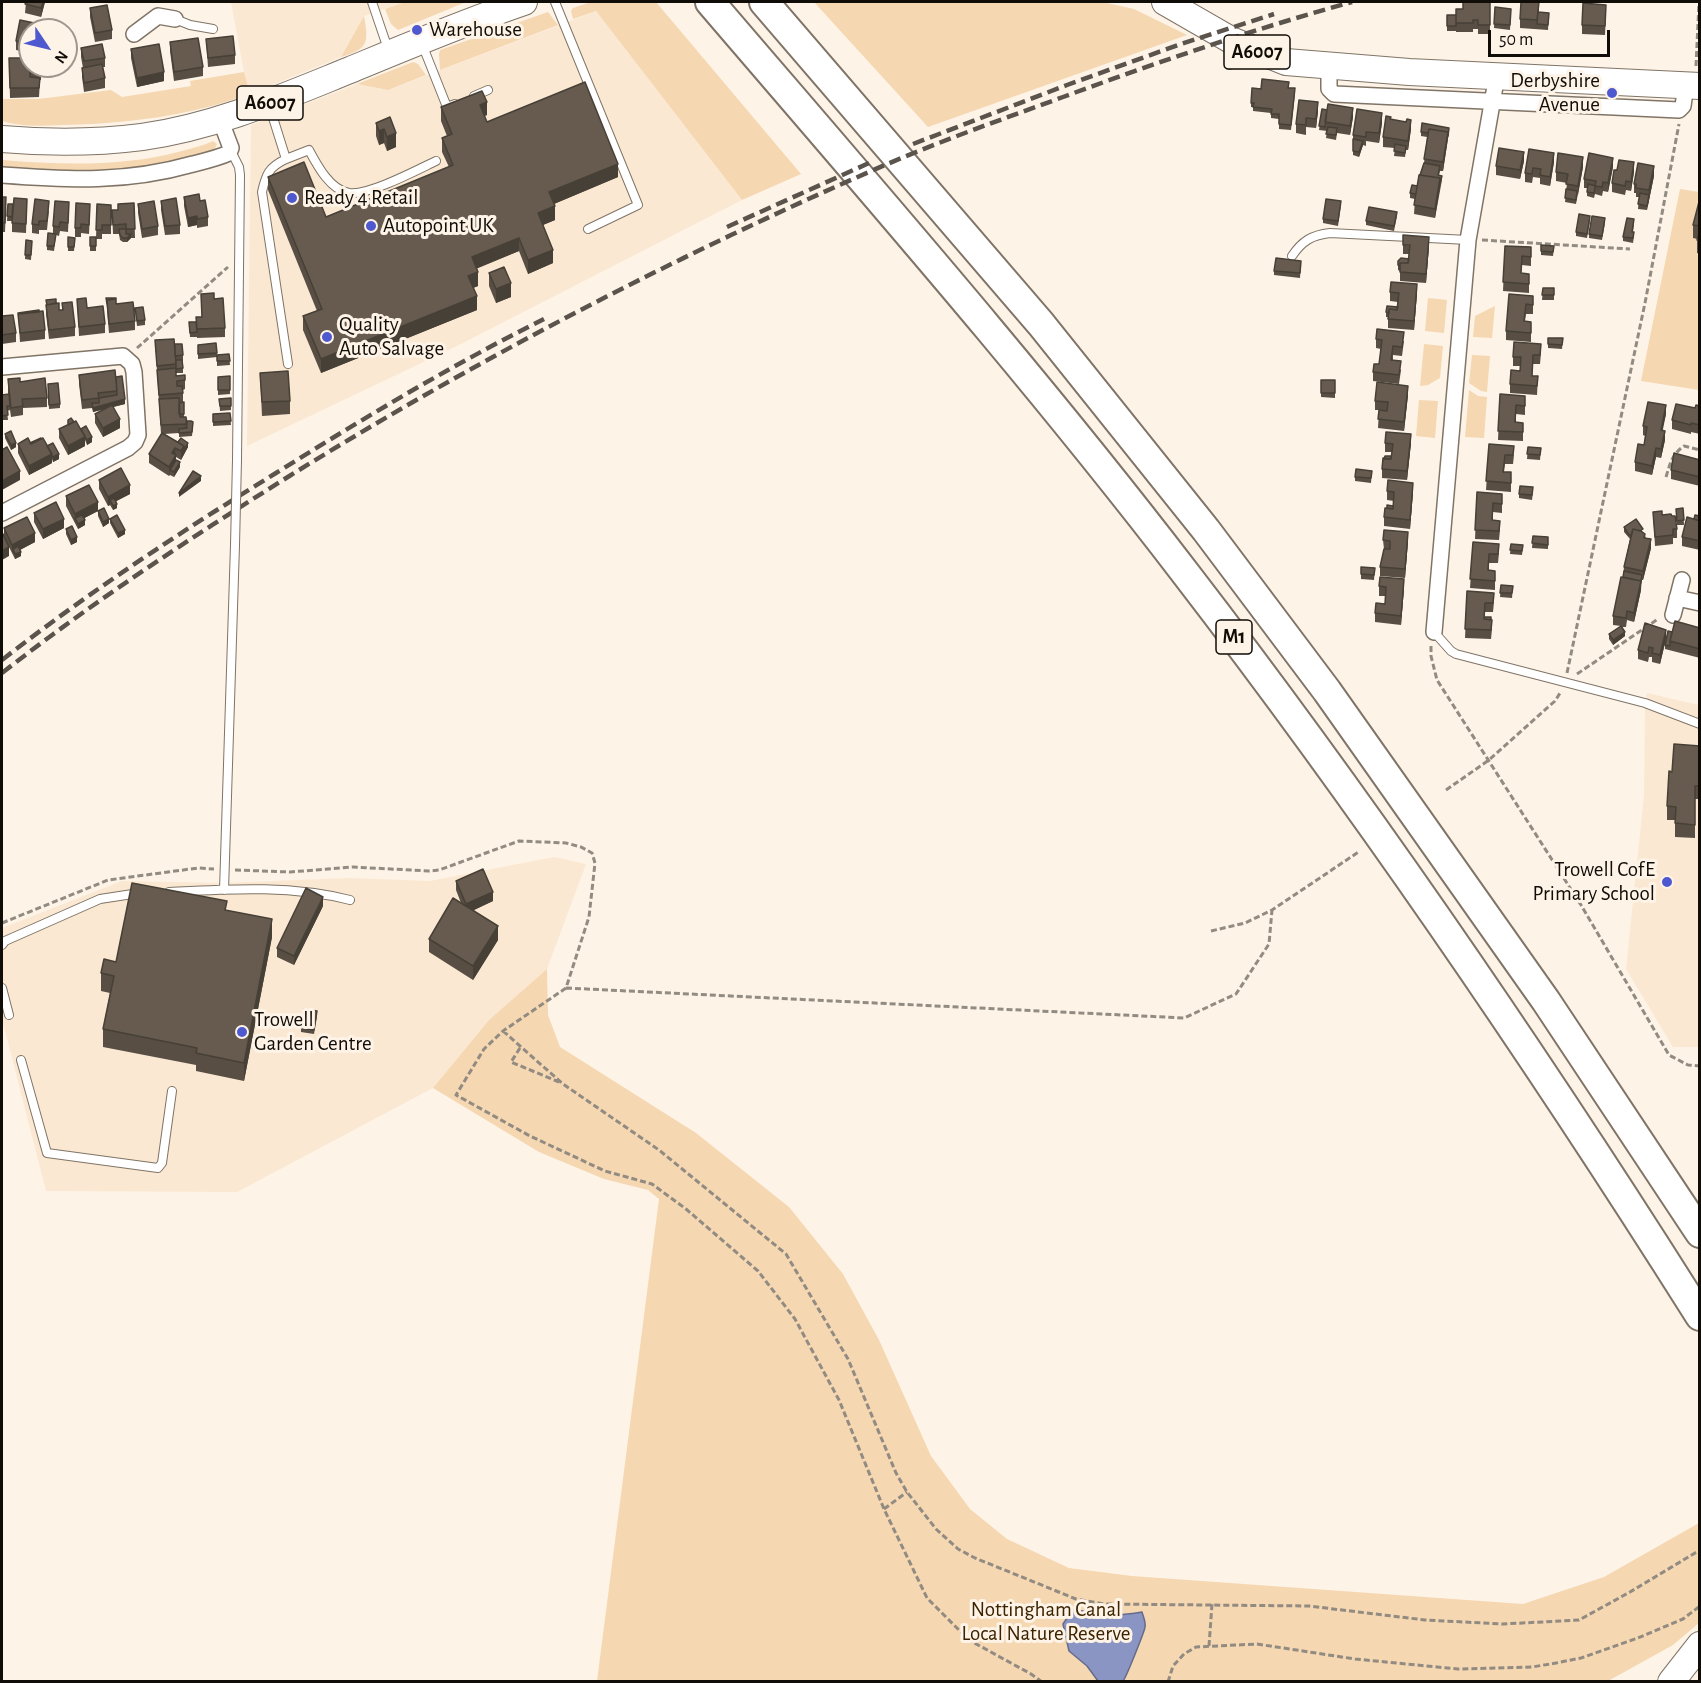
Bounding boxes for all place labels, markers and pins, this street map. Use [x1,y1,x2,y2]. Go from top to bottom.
place label: Warehouse [429,17,522,43]
marker: Warehouse [410,23,424,37]
place label: Derbyshire Avenue [1510,68,1600,118]
marker: Derbyshire Avenue [1605,86,1619,100]
place label: Ready 4 Retail [304,185,418,211]
marker: Ready 4 Retail [285,191,299,205]
place label: Autopoint UK [383,213,494,239]
marker: Autopoint UK [364,219,378,233]
place label: Quality Auto Salvage [339,312,444,362]
marker: Quality Auto Salvage [320,330,334,344]
place label: Trowell CofE Primary School [1532,857,1655,907]
marker: Trowell CofE Primary School [1660,875,1674,889]
place label: Trowell Garden Centre [254,1007,372,1057]
marker: Trowell Garden Centre [235,1025,249,1039]

